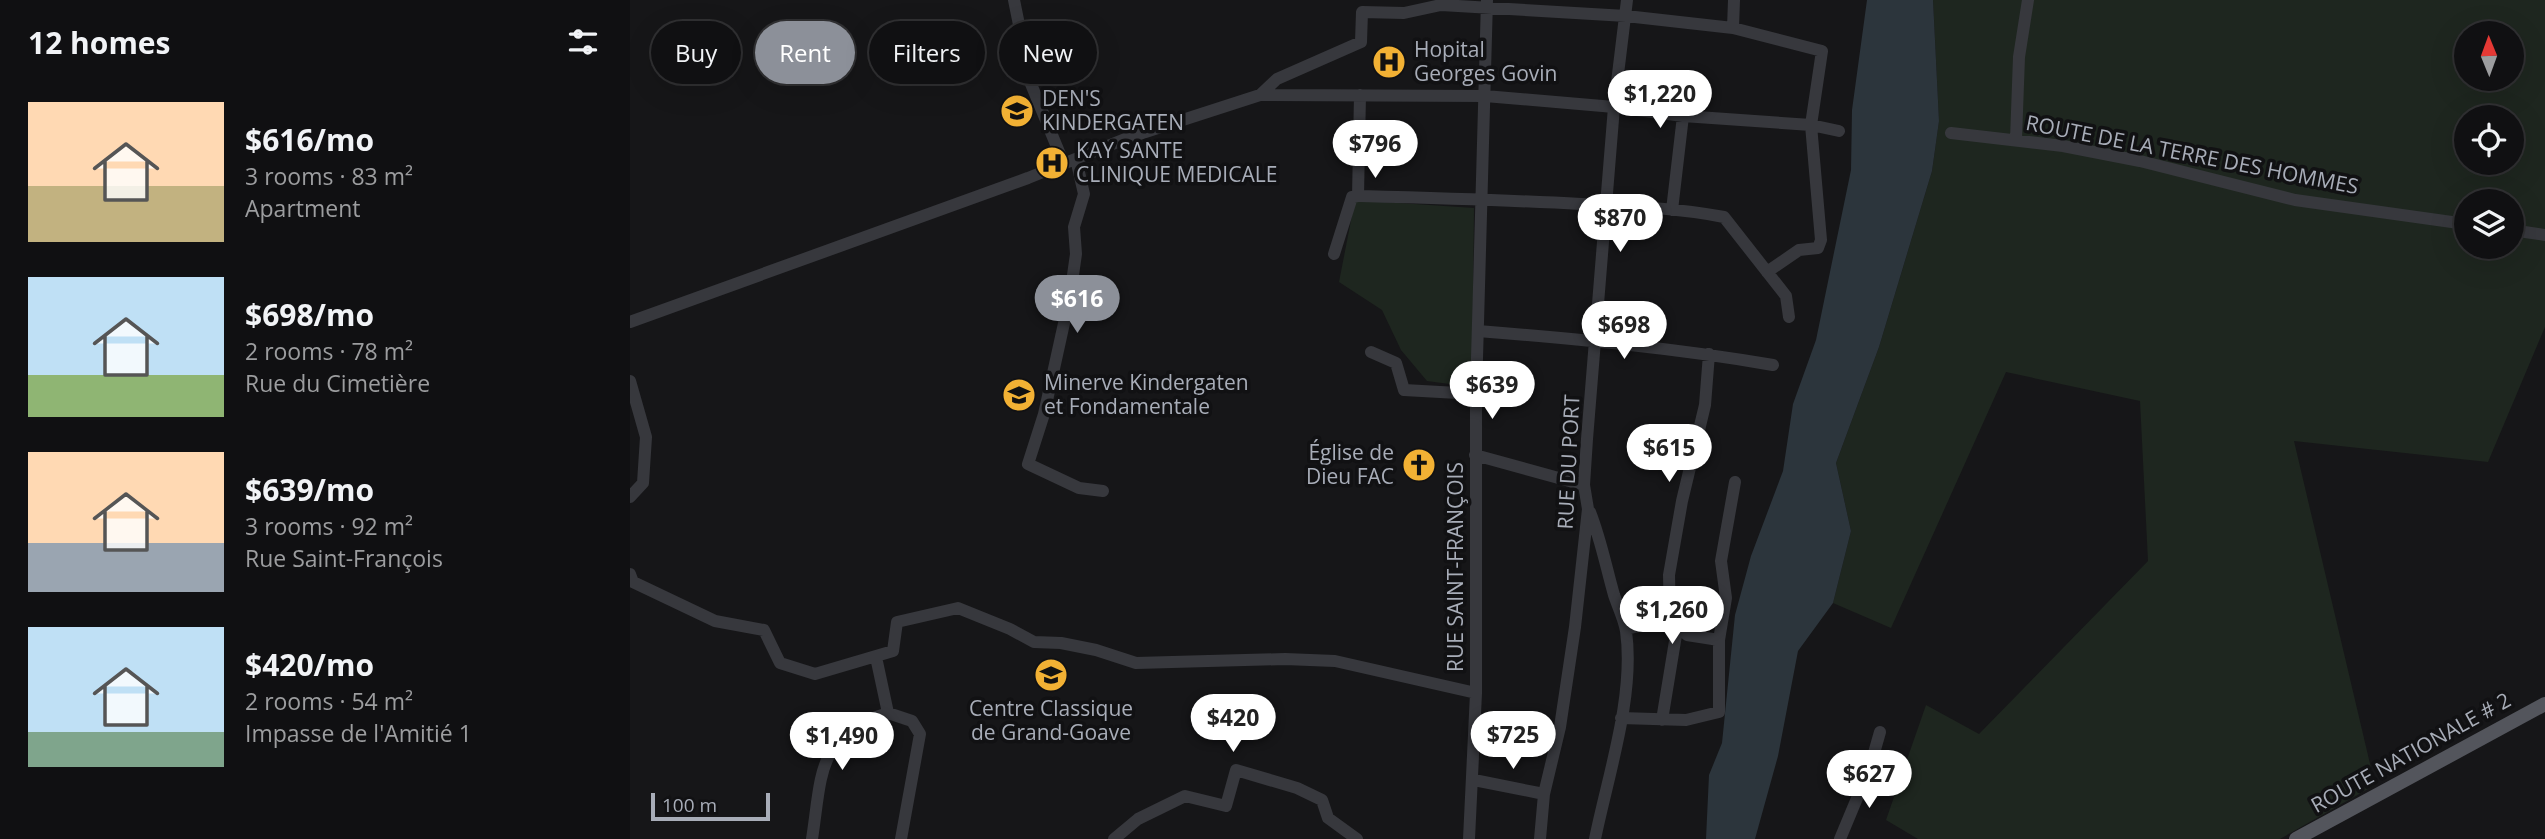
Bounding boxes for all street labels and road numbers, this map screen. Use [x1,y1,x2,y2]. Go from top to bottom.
street label: ROUTE DE LA TERRE DES HOMMES [2023,108,2361,200]
street label: RUE DU PORT [1550,393,1586,530]
street label: RUE SAINT-FRANÇOIS [1441,462,1469,672]
street label: ROUTE NATIONALE # 2 [2306,685,2515,819]

